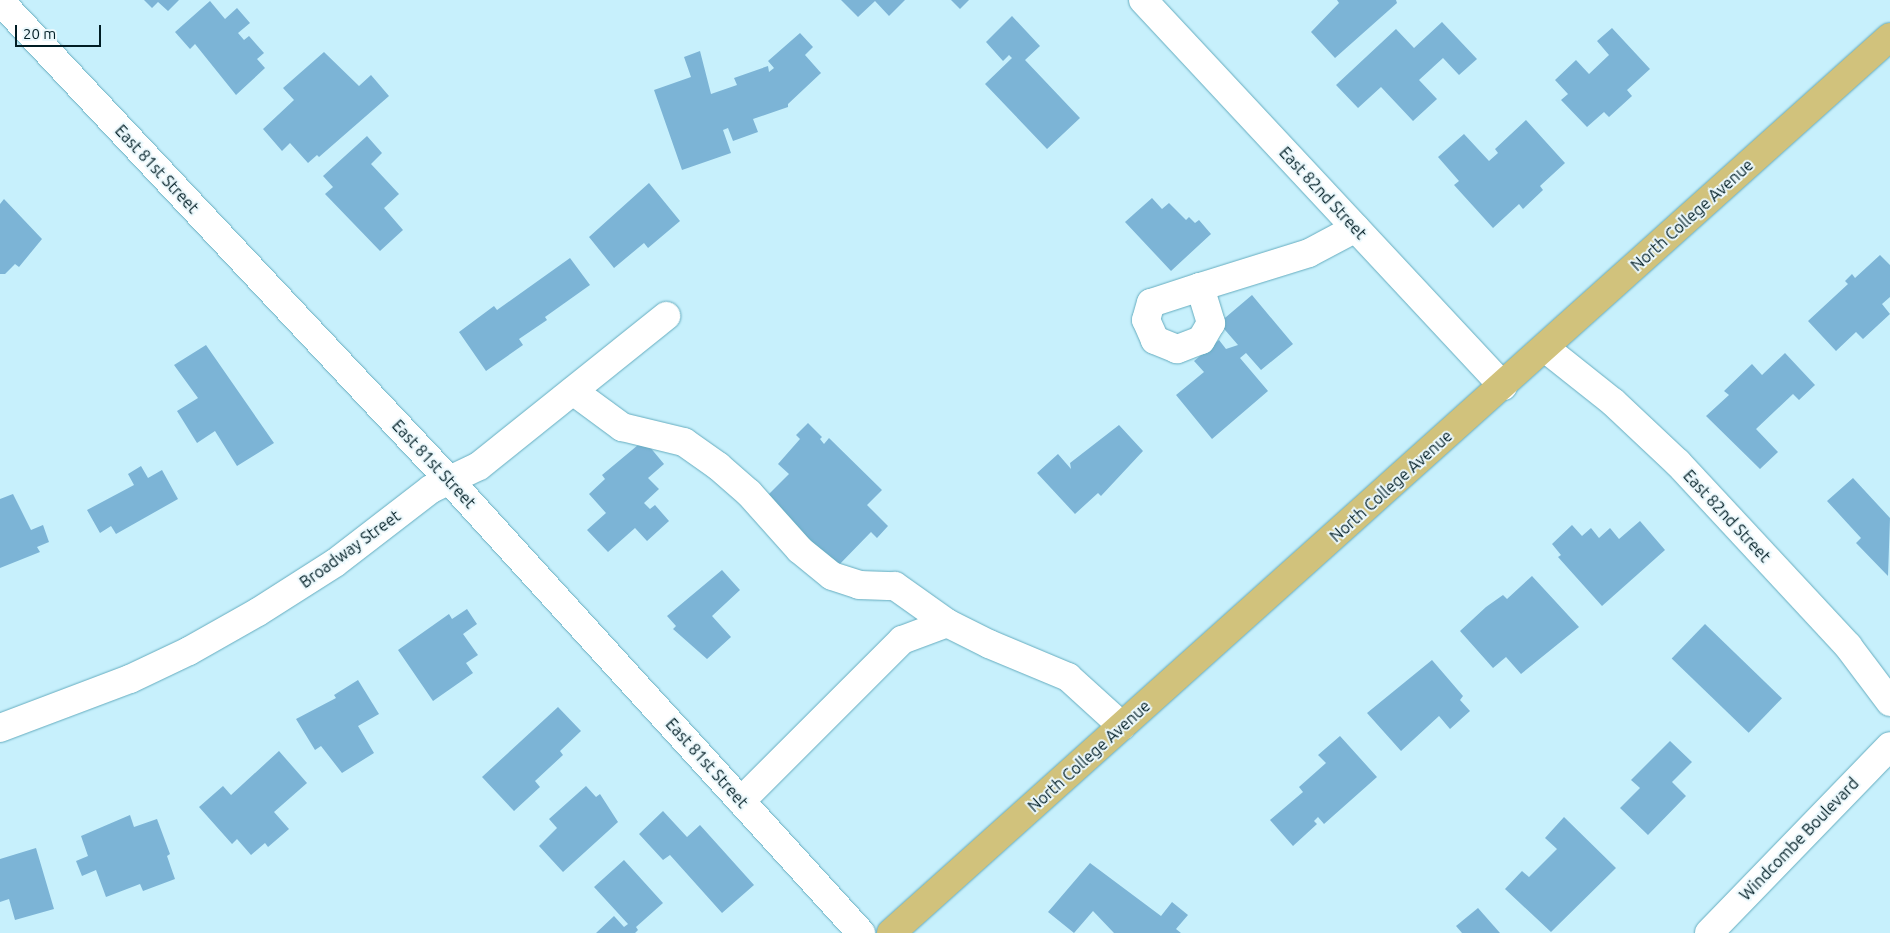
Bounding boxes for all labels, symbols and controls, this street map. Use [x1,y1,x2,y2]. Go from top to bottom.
scale bar [18,15,104,47]
text: 20 m [23,25,56,42]
street label: East 81st Street [111,121,203,217]
street label: East 82nd Street [1275,143,1371,243]
street label: North College Avenue [1627,155,1757,275]
street label: East 81st Street [388,416,480,512]
street label: North College Avenue [1326,426,1456,546]
street label: East 82nd Street [1679,466,1775,566]
street label: Broadway Street [296,506,404,592]
street label: North College Avenue [1024,696,1154,816]
street label: East 81st Street [662,714,752,812]
street label: Windcombe Boulevard [1735,774,1863,904]

